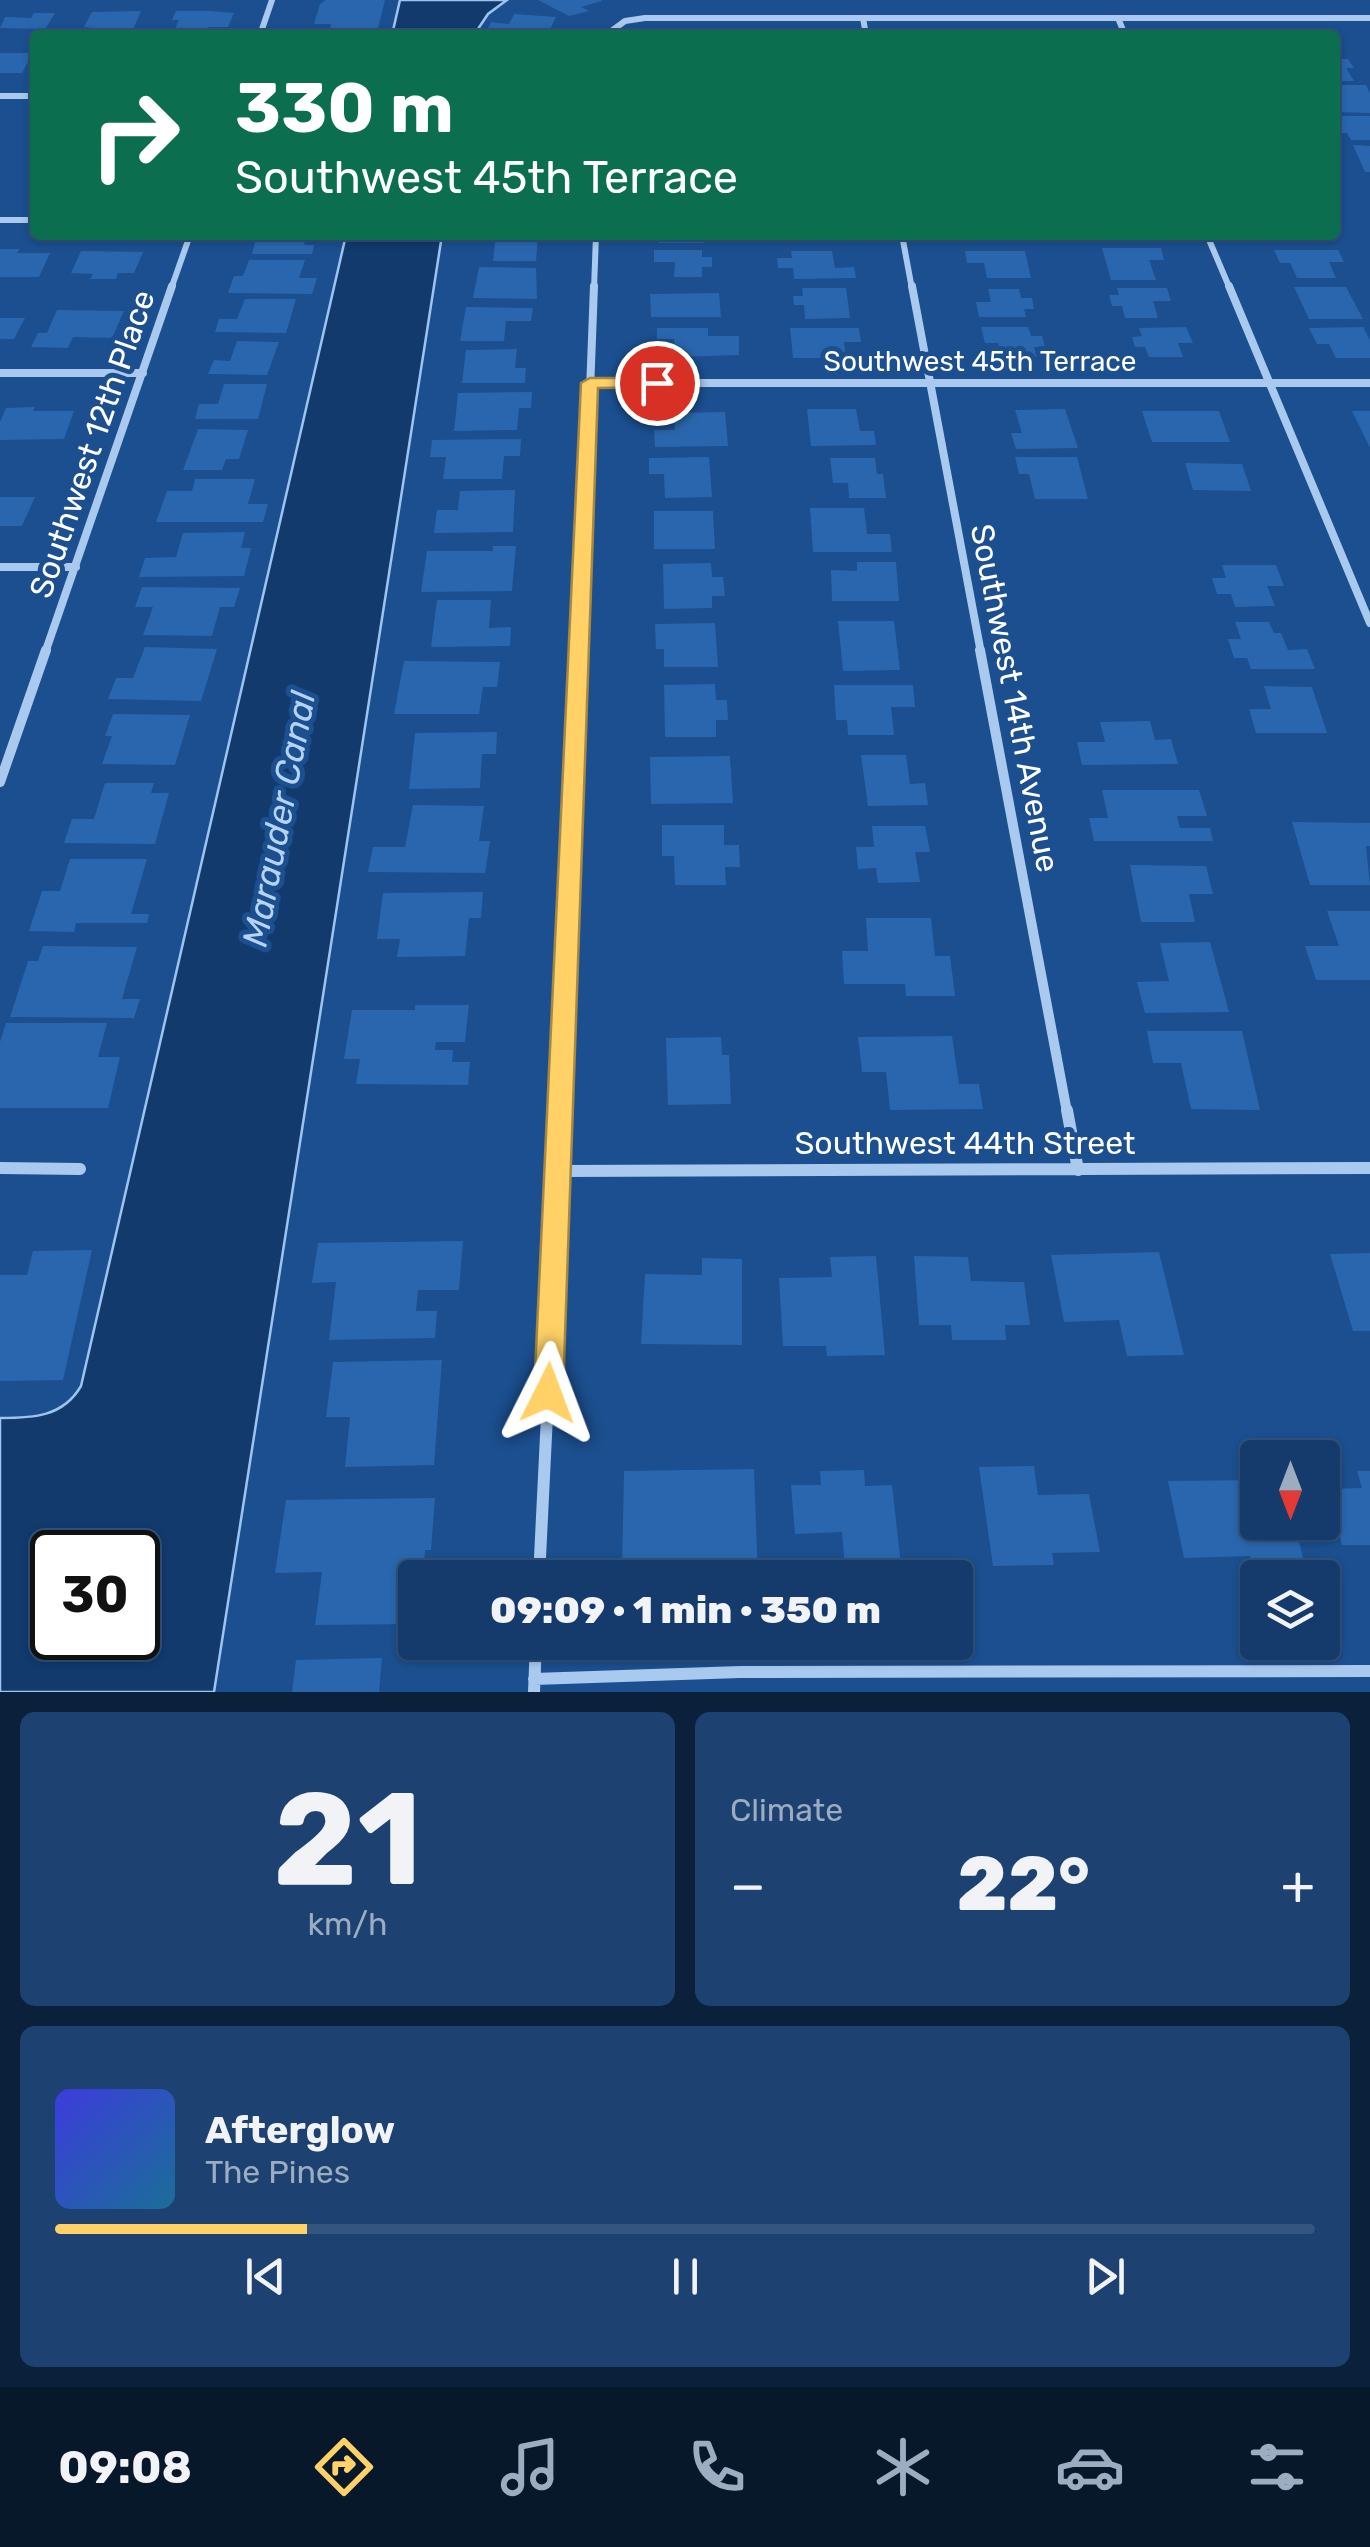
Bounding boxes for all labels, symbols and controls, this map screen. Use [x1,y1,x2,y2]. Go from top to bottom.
text: 330 m [235,67,454,150]
icon: right [70,70,200,200]
text: Southwest 45th Terrace [235,151,738,204]
street label: Southwest 12th Place [21,285,163,603]
pin [615,341,700,426]
street label: Southwest 45th Terrace [824,345,1137,378]
icon: arrive [630,356,685,411]
street label: Southwest 14th Avenue [963,521,1067,875]
water label: Marauder Canal [234,687,324,950]
street label: Southwest 44th Street [794,1124,1136,1162]
position arrow [496,1341,600,1445]
north arrow [1240,1440,1340,1540]
map controls [1240,1440,1340,1660]
speed limit sign: 30 [30,1530,160,1660]
button: layers [1240,1560,1340,1660]
text: 09:09 · 1 min · 350 m [490,1587,881,1633]
text: 21 [273,1762,422,1917]
text: Climate [730,1791,843,1829]
text: 22° [957,1840,1090,1929]
text: − [730,1853,766,1918]
text: + [1281,1853,1315,1918]
text: km/h [308,1905,387,1943]
text: Afterglow [205,2107,395,2153]
text: The Pines [205,2153,350,2191]
icon: previous [238,2249,293,2304]
icon: pause [658,2249,713,2304]
icon: next [1078,2249,1133,2304]
icon: directions [309,2432,379,2502]
icon: music [495,2432,565,2502]
icon: phone [682,2432,752,2502]
icon: climate [868,2432,938,2502]
icon: car [1055,2432,1125,2502]
icon: filters [1242,2432,1312,2502]
text: 09:08 [58,2441,192,2494]

